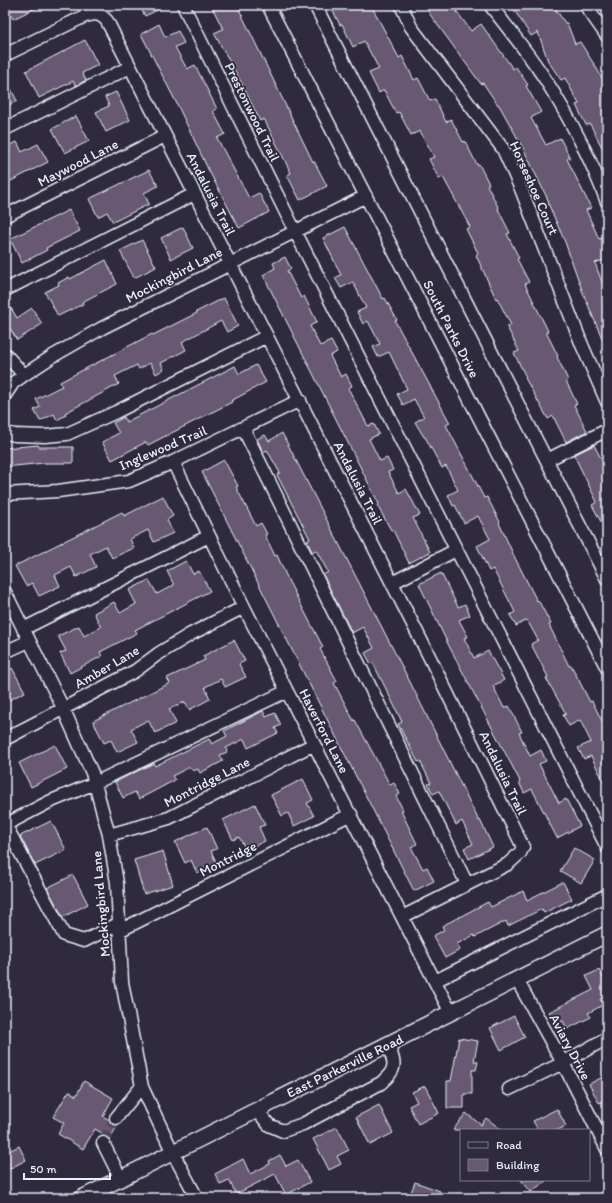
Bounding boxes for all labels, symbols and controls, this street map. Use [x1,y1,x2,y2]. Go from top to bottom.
street label: Prestonwood Trail [221,60,283,164]
street label: Maywood Lane [35,135,121,191]
street label: Horseshoe Court [506,139,562,237]
street label: Andalusia Trail [183,150,239,238]
street label: Mockingbird Lane [123,243,226,307]
street label: South Parks Drive [419,277,483,381]
street label: Inglewood Trail [117,422,209,474]
street label: Andalusia Trail [330,439,386,527]
street label: Amber Lane [72,642,143,692]
street label: Haverford Lane [295,686,353,777]
street label: Andalusia Trail [475,728,531,818]
street label: Montridge Lane [161,753,253,811]
street label: Montridge [196,837,260,881]
street label: Mockingbird Lane [88,850,114,958]
street label: Aviary Drive [546,1011,595,1083]
street label: East Parkerville Road [284,1030,406,1102]
legend [460,1129,590,1181]
text: Road [496,1138,522,1152]
scale bar [24,1155,110,1181]
text: Building [496,1158,540,1172]
text: 50 m [30,1162,56,1176]

